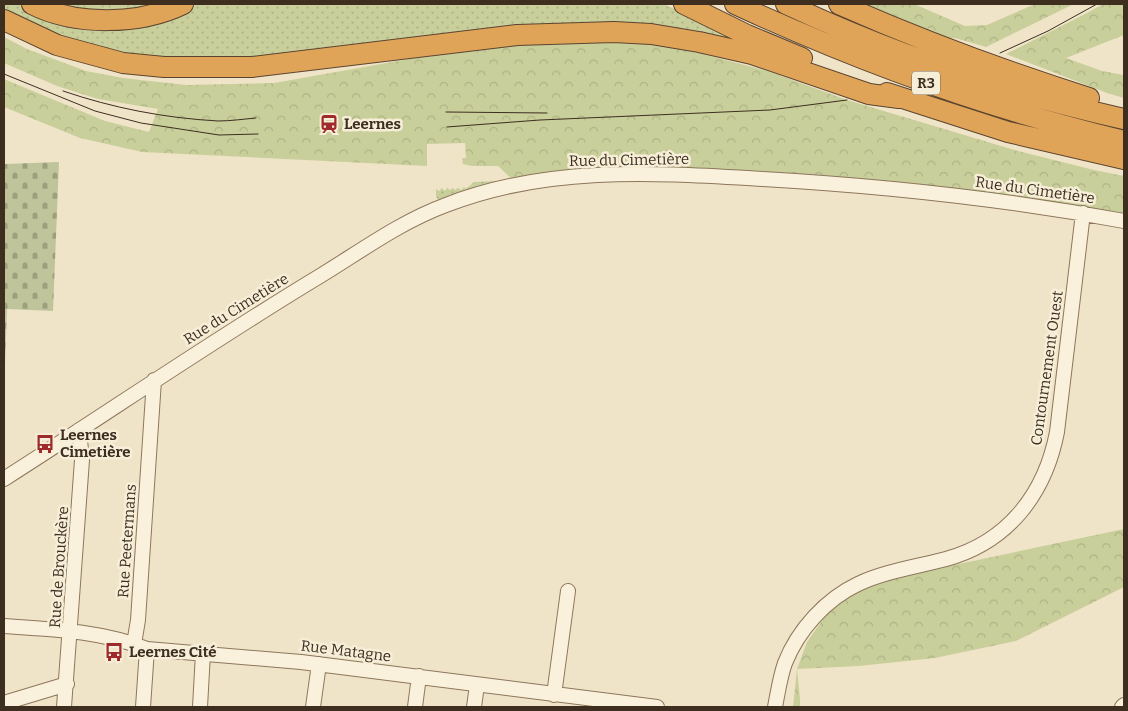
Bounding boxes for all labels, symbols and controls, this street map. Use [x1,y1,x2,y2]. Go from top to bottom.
road number: R3 [912,72,940,95]
station icon: Leernes [318,113,340,135]
place label: Leernes [344,115,401,133]
street label: Rue du Cimetière [569,150,689,170]
street label: Rue du Cimetière [974,173,1096,207]
street label: Rue du Cimetière [180,270,292,348]
street label: Contournement Ouest [1027,289,1067,447]
place label: Leernes Cimetière [60,426,130,461]
bus stop icon: Leernes Cimetière [34,433,56,455]
street label: Rue Peetermans [114,483,140,599]
street label: Rue de Brouckère [46,506,72,628]
street label: Rue Matagne [300,637,392,665]
bus stop icon: Leernes Cité [103,641,125,663]
place label: Leernes Cité [129,643,217,661]

